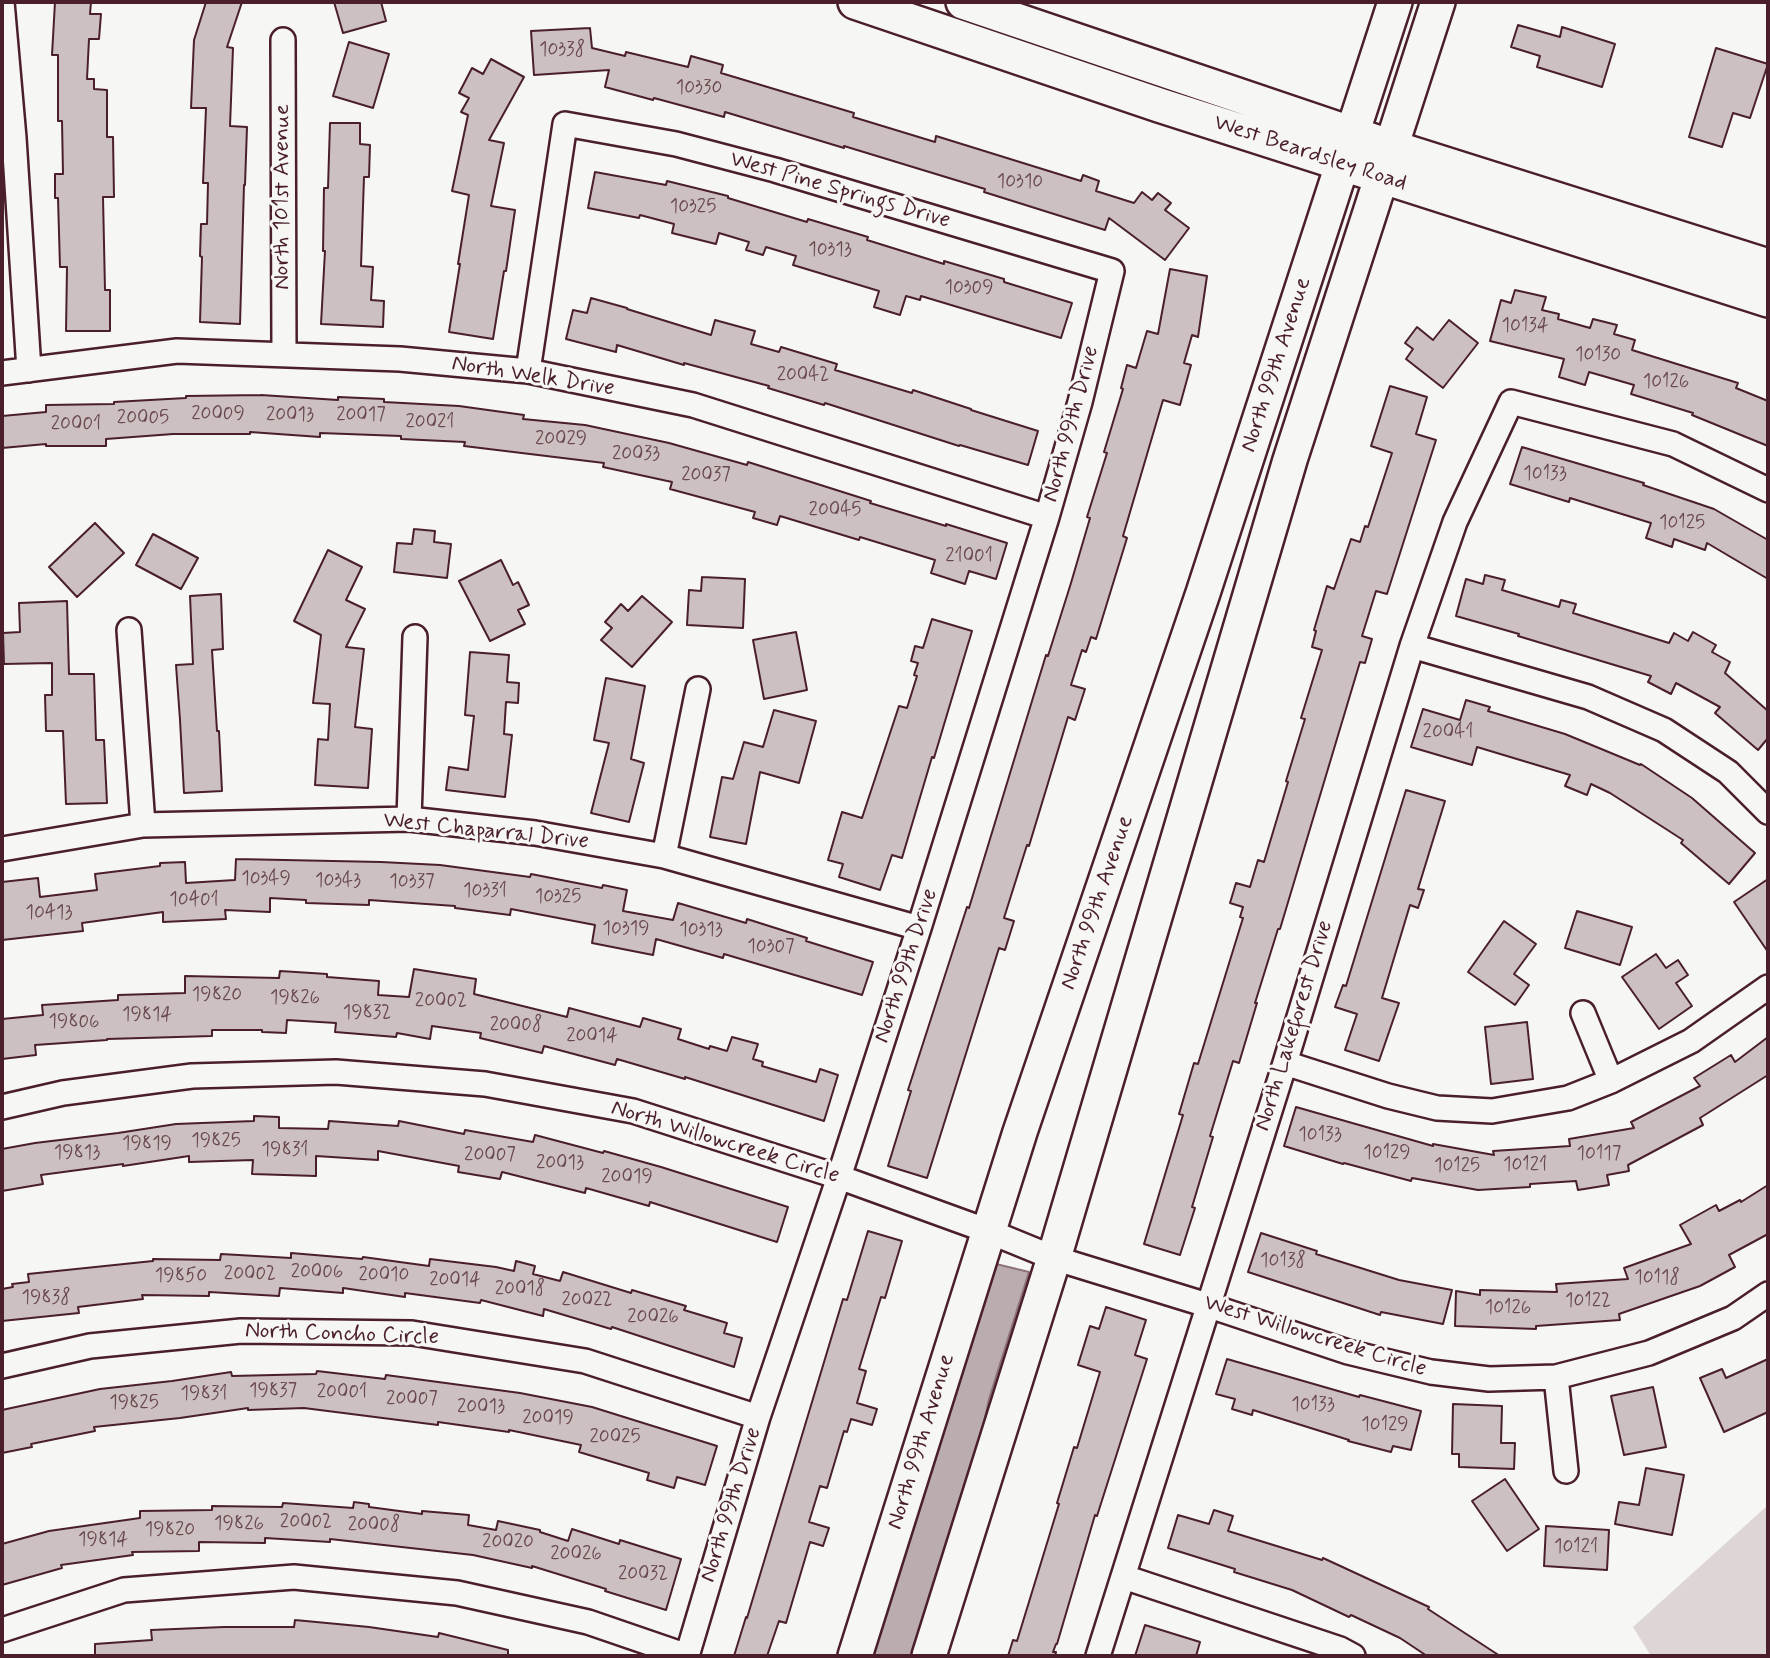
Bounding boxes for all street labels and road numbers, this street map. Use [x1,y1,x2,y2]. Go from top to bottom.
street label: North 101st Avenue [269,104,297,290]
street label: West Beardsley Road [1210,110,1410,198]
street label: West Pine Springs Drive [727,146,953,236]
street label: North 99th Avenue [1236,274,1318,456]
street label: North 99th Drive [1038,343,1106,505]
street label: North Welk Drive [450,350,616,404]
street label: West Chaparral Drive [382,807,590,857]
street label: North 99th Avenue [1055,812,1141,994]
street label: North 99th Drive [869,885,945,1047]
street label: North Lakeforest Drive [1250,917,1340,1135]
street label: North Willowcreek Circle [607,1095,843,1191]
street label: West Willowcreek Circle [1200,1290,1430,1384]
street label: North Concho Circle [244,1318,440,1352]
street label: North 99th Avenue [882,1351,962,1533]
street label: North 99th Drive [695,1424,769,1586]

